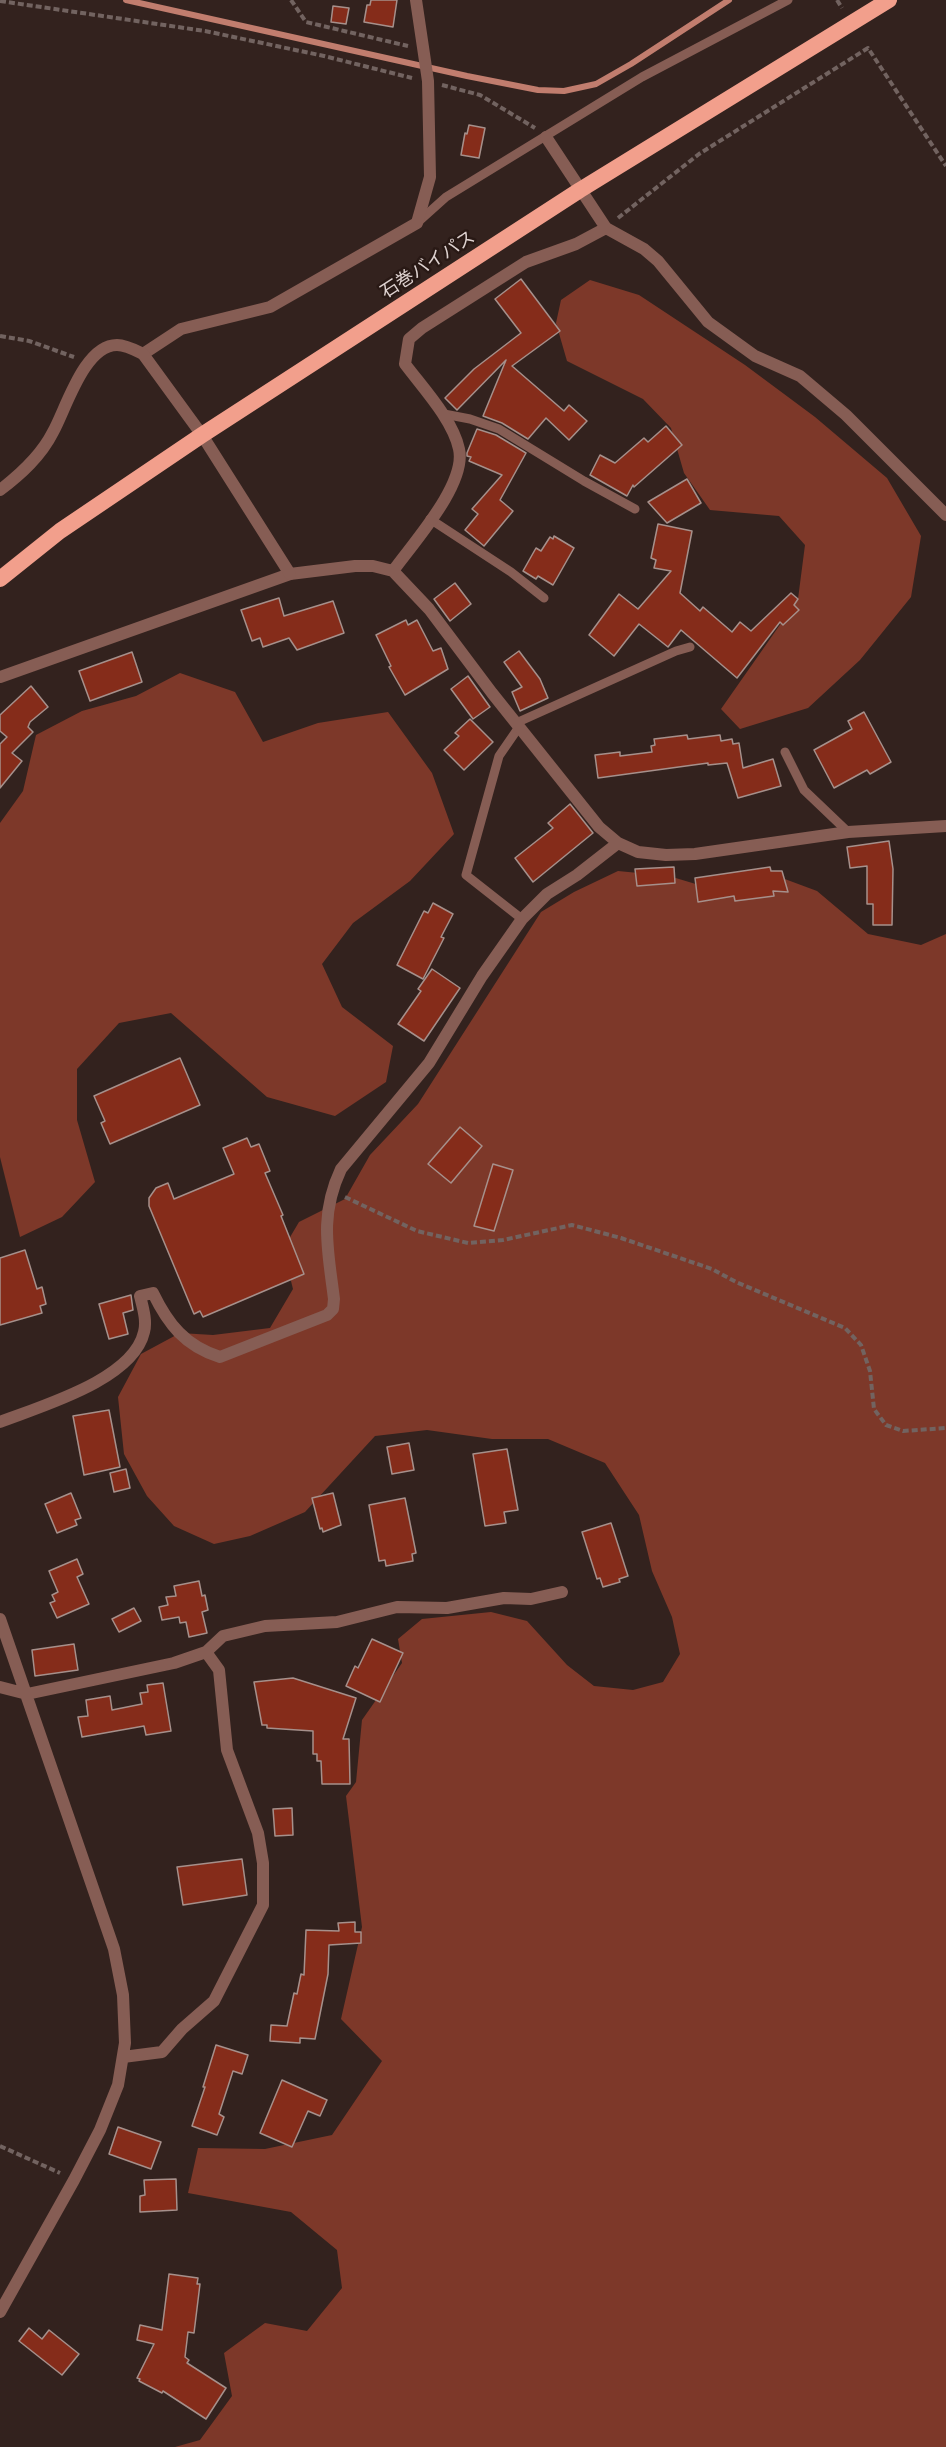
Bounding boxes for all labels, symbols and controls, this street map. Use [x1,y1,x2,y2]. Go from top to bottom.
street label: 石巻バイパス [377,227,479,303]

